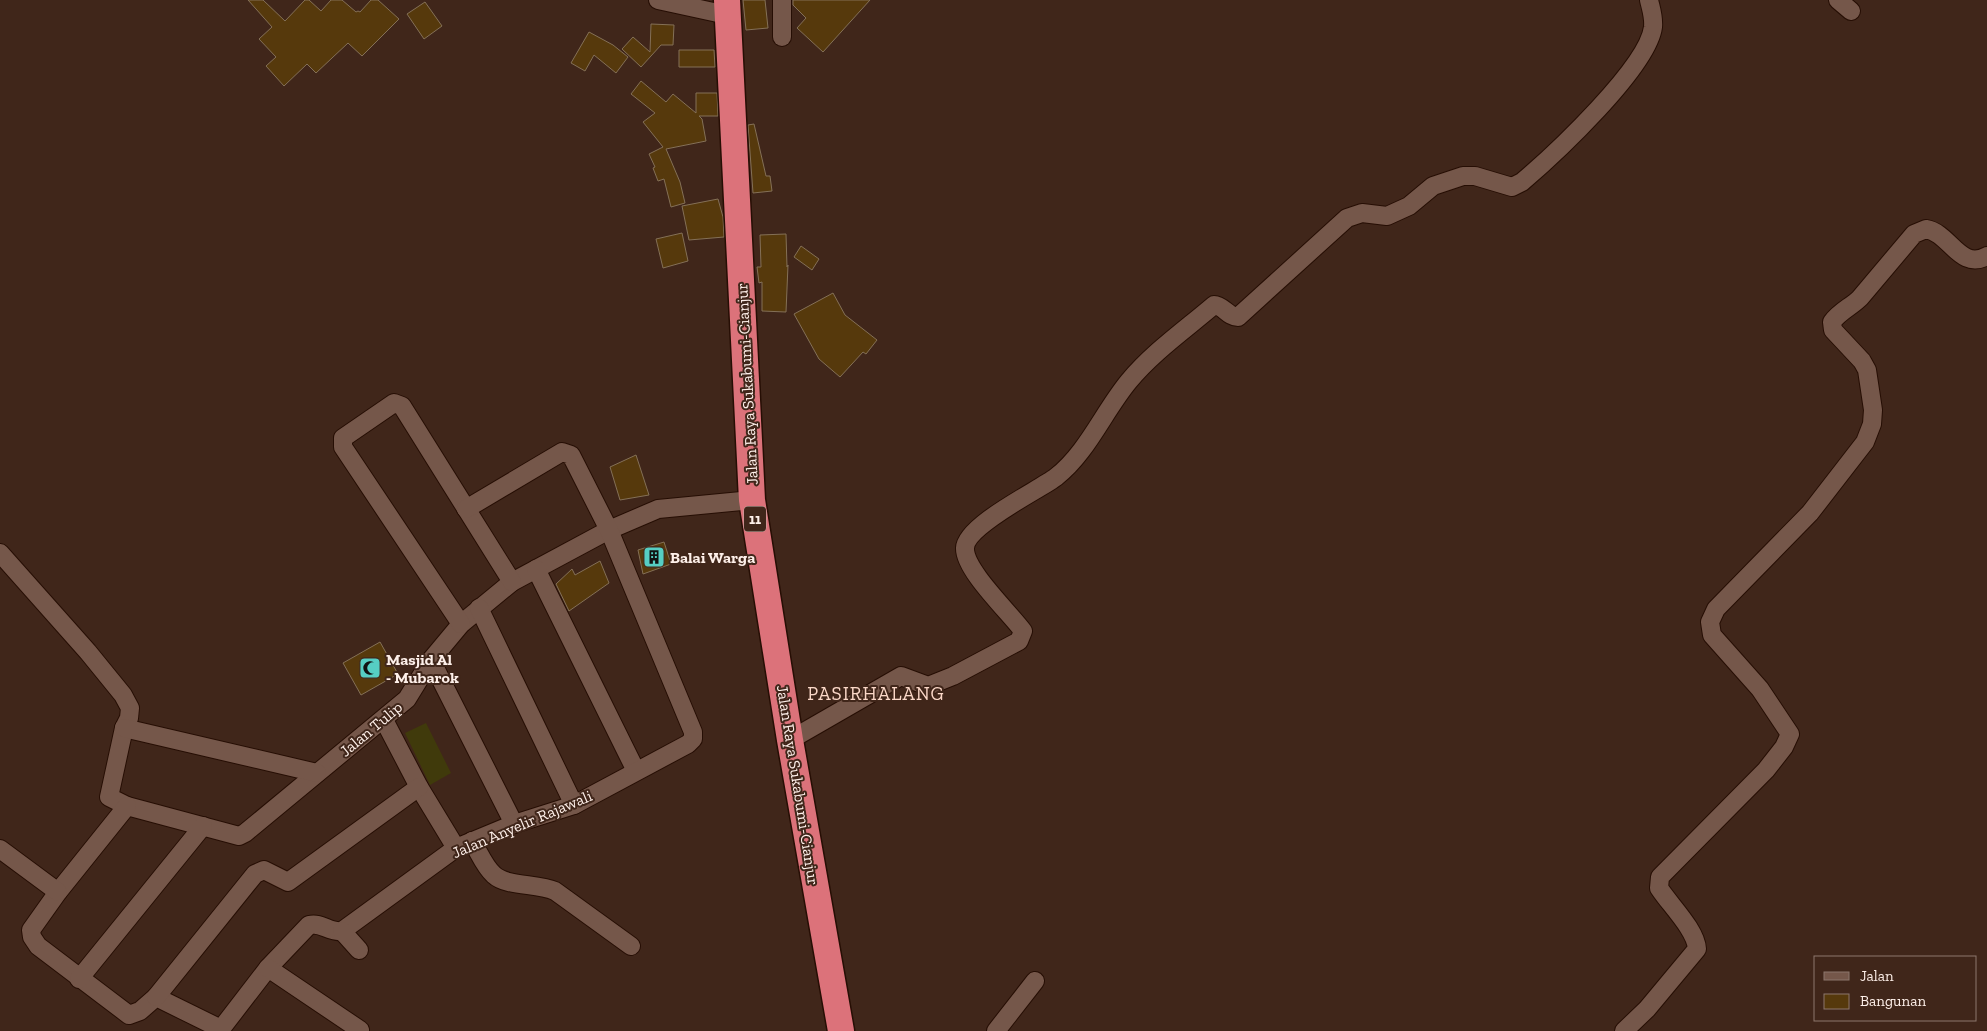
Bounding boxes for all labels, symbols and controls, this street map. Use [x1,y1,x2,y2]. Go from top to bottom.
street label: Jalan Raya Sukabumi-Cianjur [732,282,762,486]
road number: 11 [744,506,766,532]
building icon: Balai Warga [642,545,666,569]
place label: Balai Warga [670,548,755,567]
place label: Masjid Al - Mubarok [386,650,459,687]
mosque icon: Masjid Al - Mubarok [358,656,382,680]
district label: PASIRHALANG [807,682,945,705]
street label: Jalan Raya Sukabumi-Cianjur [773,684,823,887]
street label: Jalan Tulip [336,697,406,761]
street label: Jalan Anyelir Rajawali [449,786,595,862]
legend [1814,956,1977,1021]
text: Jalan [1860,967,1894,985]
text: Bangunan [1860,992,1926,1010]

